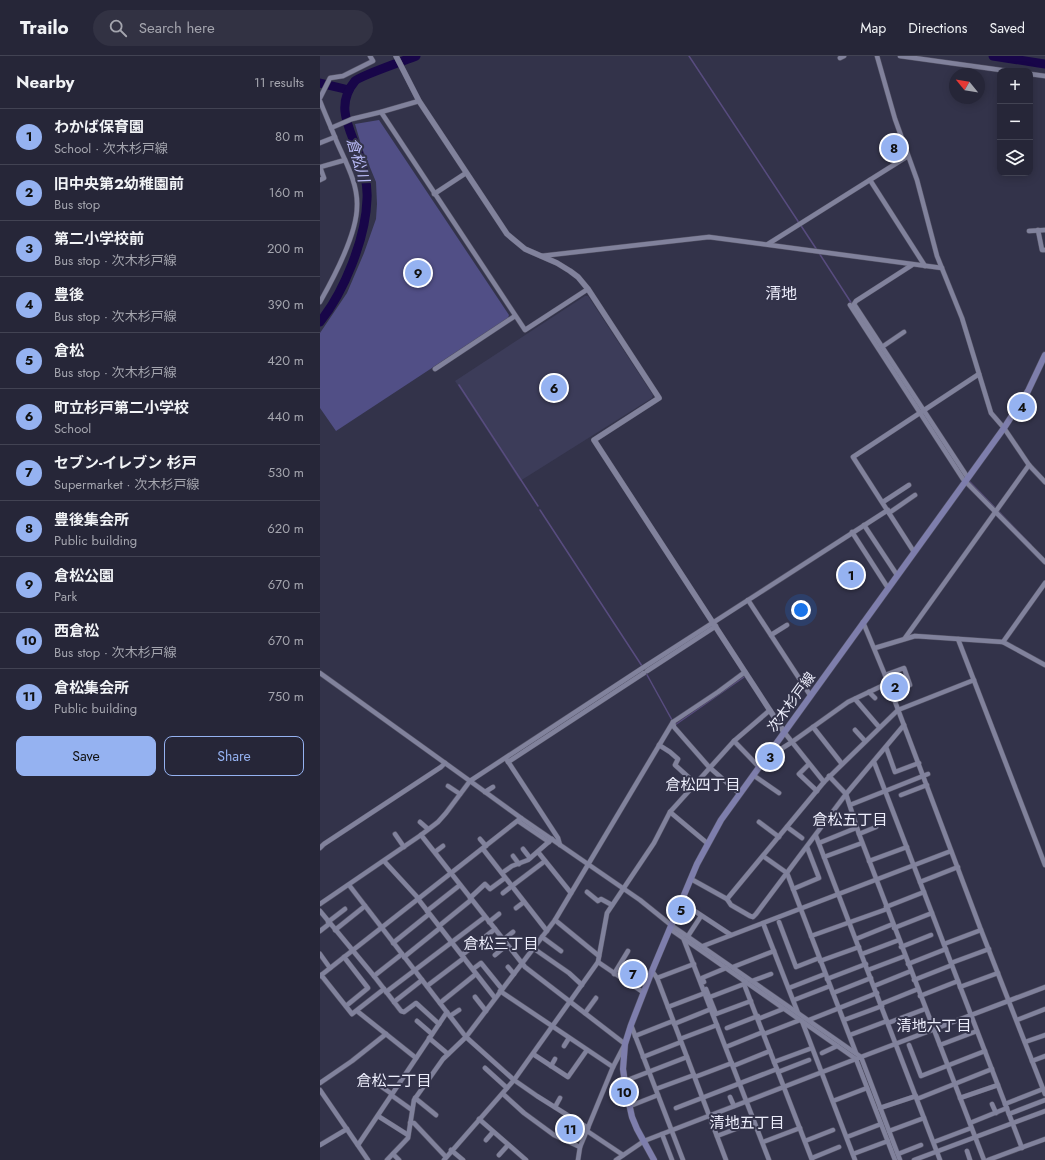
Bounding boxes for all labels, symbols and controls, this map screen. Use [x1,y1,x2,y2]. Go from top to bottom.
search box [93,10,373,46]
text: Trailo [20,14,69,41]
icon: search [107,17,129,39]
text: Search here [139,17,215,39]
text: Map [860,18,886,38]
text: Directions [908,18,968,38]
text: Saved [990,18,1025,38]
north arrow [949,68,985,104]
map controls [997,68,1033,176]
button: + [997,68,1033,104]
text: Nearby [16,70,74,94]
text: 11 results [254,73,304,92]
button: − [997,104,1033,140]
text: わかば保育園 [54,116,144,138]
text: 1 [26,127,32,146]
text: 80 m [275,127,304,146]
pin: 8 [881,133,907,163]
water label: 倉松川 [341,135,375,187]
text: School · 次木杉戸線 [54,139,168,158]
button: layers [997,140,1033,176]
text: 旧中央第2幼稚園前 [54,173,184,195]
text: 2 [25,183,33,202]
text: 160 m [269,183,304,202]
text: Bus stop [54,195,100,214]
text: 第二小学校前 [54,228,144,250]
text: 3 [25,239,33,258]
text: 200 m [267,239,304,258]
text: Bus stop · 次木杉戸線 [54,251,177,270]
pin: 9 [405,258,431,288]
district label: 清地 [765,282,797,305]
text: 豊後 [54,284,84,306]
text: 4 [24,295,34,314]
text: 390 m [268,295,304,314]
text: Bus stop · 次木杉戸線 [54,307,177,326]
text: 倉松 [54,340,84,362]
text: 5 [25,351,33,370]
text: 420 m [267,351,304,370]
text: Bus stop · 次木杉戸線 [54,363,177,382]
pin: 6 [541,373,567,403]
pin: 4 [1009,392,1035,422]
text: 町立杉戸第二小学校 [54,397,189,419]
text: 6 [25,407,33,426]
text: 440 m [267,407,304,426]
text: School [54,419,91,438]
text: セブン-イレブン 杉戸 [54,452,197,474]
text: 7 [25,463,33,482]
text: 530 m [268,463,304,482]
text: Supermarket · 次木杉戸線 [54,475,199,494]
text: 豊後集会所 [54,509,129,531]
text: 8 [25,519,33,538]
text: 620 m [267,519,304,538]
text: Public building [54,531,137,550]
pin: 1 [838,560,864,590]
text: 倉松公園 [54,565,114,587]
text: 9 [25,575,33,594]
text: 670 m [268,575,304,594]
text: Park [54,587,77,606]
your location [791,600,811,620]
text: 西倉松 [54,620,99,642]
text: 10 [21,631,37,650]
text: 670 m [268,631,304,650]
text: Bus stop · 次木杉戸線 [54,643,177,662]
street label: 次木杉戸線 [762,668,820,736]
pin: 2 [882,672,908,702]
text: 倉松集会所 [54,677,129,699]
text: 11 [22,687,36,706]
text: 750 m [268,687,304,706]
text: Public building [54,699,137,718]
button: Save [16,736,156,776]
button: Share [164,736,304,776]
pin: 3 [757,742,783,772]
district label: 倉松四丁目 [665,774,741,796]
district label: 倉松五丁目 [812,809,888,831]
pin: 5 [668,895,694,925]
district label: 倉松三丁目 [463,933,539,955]
pin: 7 [620,959,646,989]
district label: 清地六丁目 [896,1015,972,1037]
district label: 倉松二丁目 [356,1070,432,1092]
pin: 10 [611,1077,637,1107]
district label: 清地五丁目 [709,1112,785,1134]
pin: 11 [557,1114,583,1144]

